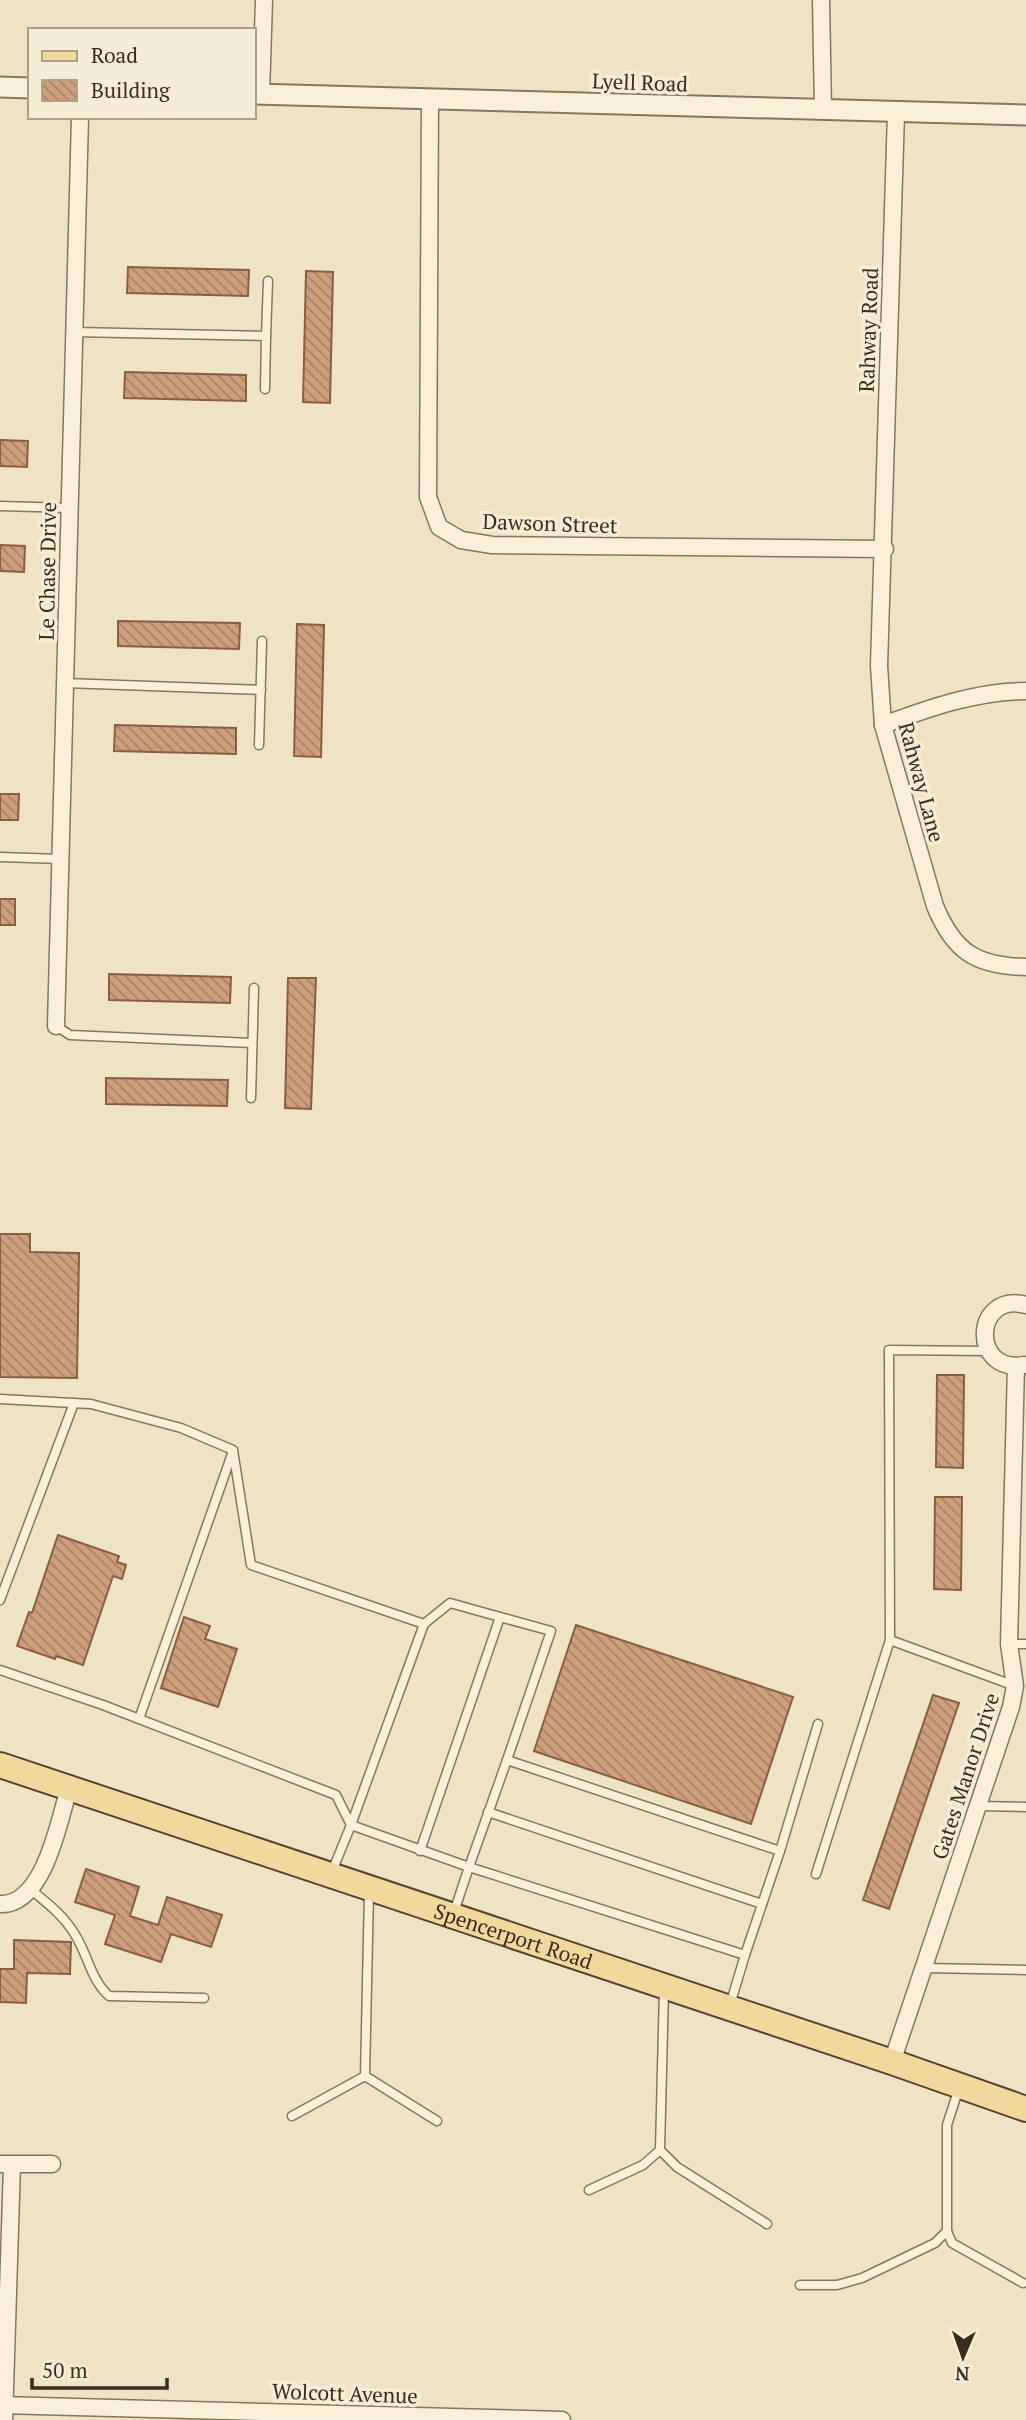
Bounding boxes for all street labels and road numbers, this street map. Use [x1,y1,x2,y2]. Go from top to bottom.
street label: Lyell Road [592,66,689,98]
street label: Rahway Road [852,267,884,393]
street label: Le Chase Drive [32,502,62,640]
street label: Dawson Street [482,507,618,539]
street label: Rahway Lane [893,719,951,845]
street label: Gates Manor Drive [925,1689,1005,1863]
street label: Spencerport Road [430,1896,597,1975]
street label: Wolcott Avenue [272,2376,418,2410]

